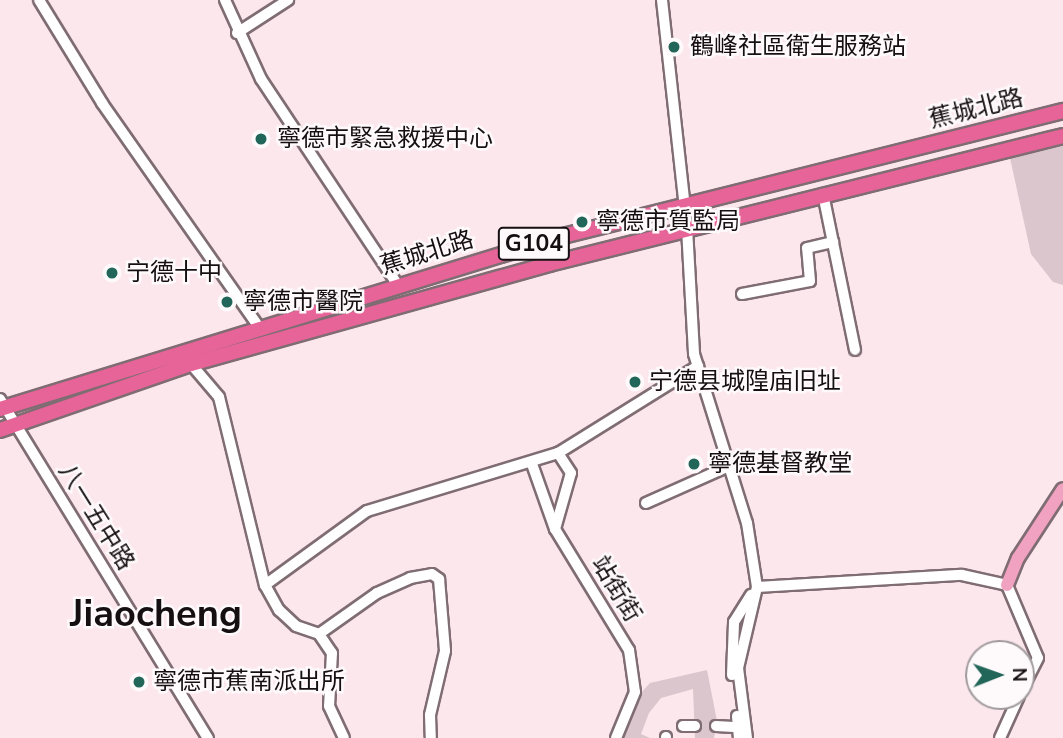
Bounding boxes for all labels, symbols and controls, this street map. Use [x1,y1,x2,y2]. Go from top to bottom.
place label: 鶴峰社區衛生服務站 [690,33,906,61]
marker: 鶴峰社區衛生服務站 [664,37,684,57]
street label: 蕉城北路 [926,83,1026,135]
place label: 寧德市緊急救援中心 [277,125,493,153]
marker: 寧德市緊急救援中心 [251,129,271,149]
place label: 寧德市質監局 [596,208,740,236]
marker: 寧德市質監局 [574,214,590,230]
road number: G104 [497,224,571,264]
street label: 蕉城北路 [377,225,477,281]
place label: 宁德十中 [126,259,222,287]
marker: 宁德十中 [104,265,120,281]
place label: 寧德市醫院 [243,288,363,316]
marker: 寧德市醫院 [217,292,237,312]
place label: 宁德县城隍庙旧址 [649,368,841,396]
marker: 宁德县城隍庙旧址 [627,374,643,390]
place label: 寧德基督教堂 [708,450,852,478]
marker: 寧德基督教堂 [686,456,702,472]
street label: 八一五中路 [52,458,140,576]
street label: 站街街 [585,551,647,627]
district label: Jiaocheng [70,591,242,637]
north arrow [965,640,1035,710]
text: N [1006,667,1032,682]
place label: 寧德市蕉南派出所 [153,668,345,696]
marker: 寧德市蕉南派出所 [131,674,147,690]

